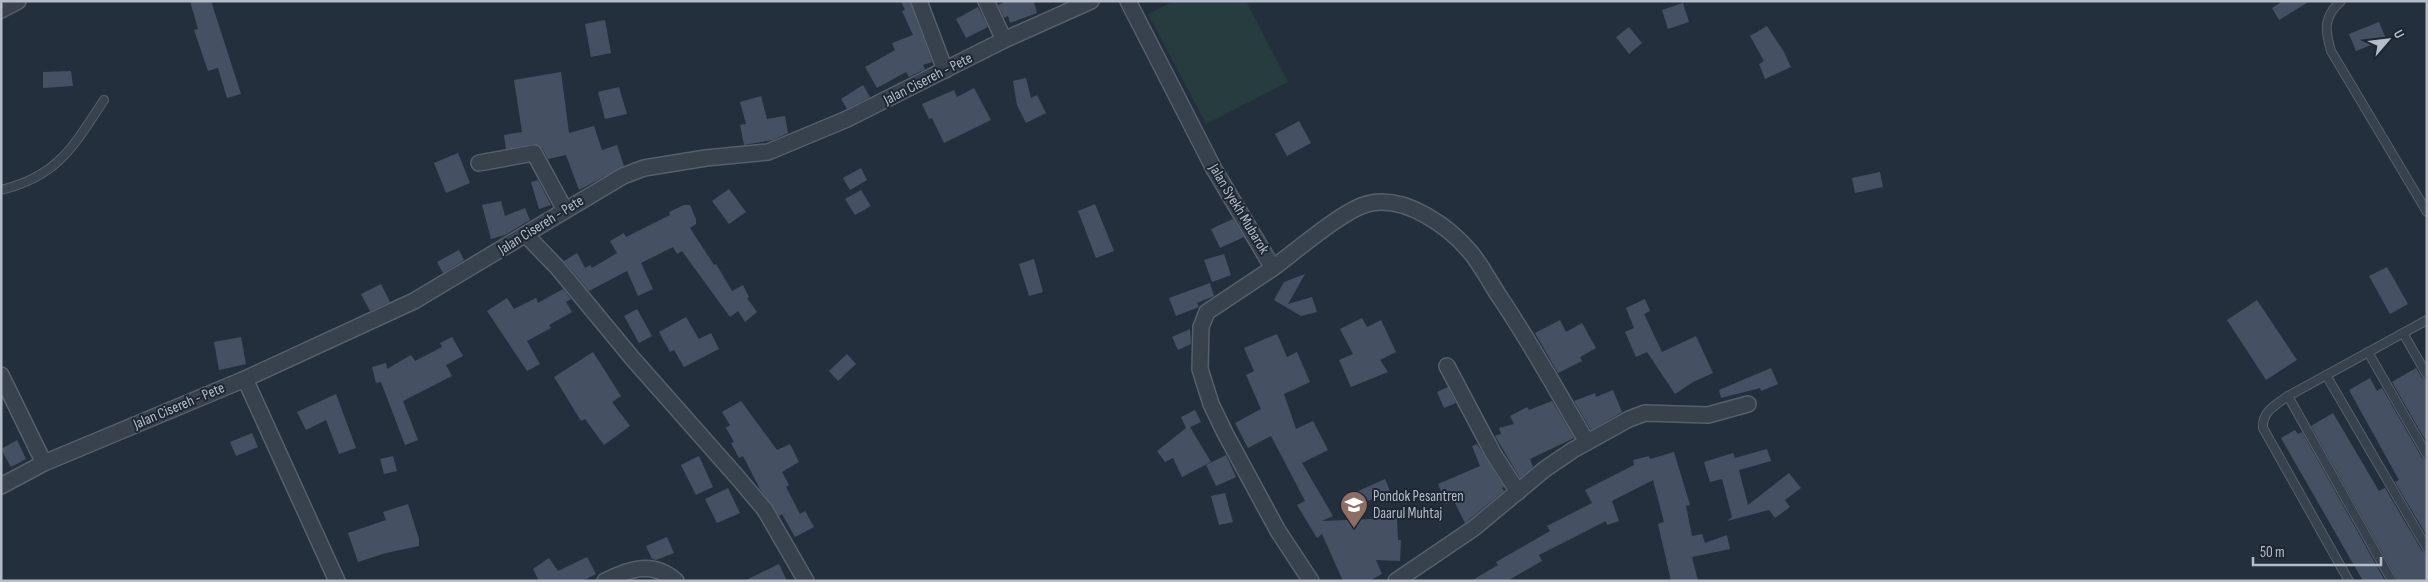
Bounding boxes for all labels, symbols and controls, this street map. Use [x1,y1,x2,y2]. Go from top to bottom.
north arrow [2363,15,2413,65]
text: U [2390,27,2408,41]
street label: Jalan Cisereh - Pete [879,48,976,110]
street label: Jalan Syekh Mubarok [1204,160,1274,258]
street label: Jalan Cisereh - Pete [494,191,587,259]
street label: Jalan Cisereh - Pete [130,378,228,434]
place label: Pondok Pesantren Daarul Muhtaj [1373,487,1464,523]
school or university icon: Pondok Pesantren Daarul Muhtaj [1339,490,1369,529]
scale bar [2253,534,2380,566]
text: 50 m [2260,543,2285,562]

